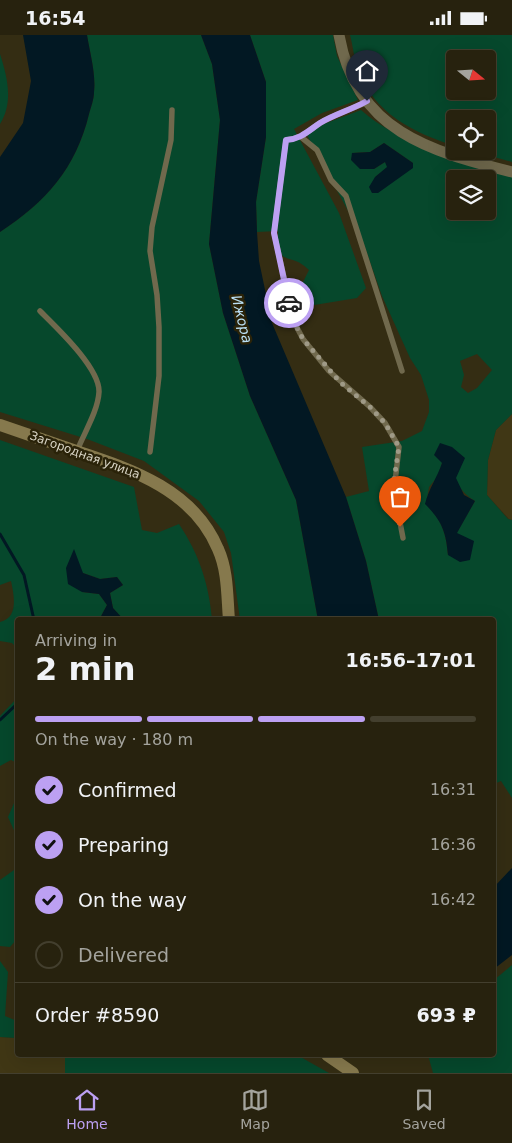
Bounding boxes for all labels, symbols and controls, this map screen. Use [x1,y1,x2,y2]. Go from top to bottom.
text: 16:54 [25,7,85,29]
pin [346,50,388,101]
north arrow [446,50,496,100]
map controls [446,50,496,220]
icon: home [353,57,381,85]
button: locate [446,110,496,160]
button: layers [446,170,496,220]
courier [264,278,314,328]
icon: car [275,289,303,317]
water label: Ижора [228,293,256,345]
street label: Загородная улица [28,429,142,481]
pin [379,476,421,527]
icon: bag [386,483,414,511]
text: Arriving in [35,631,117,650]
text: 16:56–17:01 [346,649,476,671]
text: 2 min [35,650,136,688]
text: On the way · 180 m [35,730,193,749]
icon: check [35,776,63,804]
text: Confirmed [78,779,177,801]
text: 16:31 [430,780,476,799]
icon: check [35,831,63,859]
text: Preparing [78,834,169,856]
text: 16:36 [430,835,476,854]
icon: check [35,886,63,914]
text: On the way [78,889,187,911]
text: 16:42 [430,890,476,909]
text: Delivered [78,944,169,966]
text: Order #8590 [35,1004,159,1026]
text: 693 ₽ [417,1004,476,1026]
tab: Home [66,1086,108,1132]
tab: Map [240,1086,270,1132]
tab: Saved [402,1086,446,1132]

